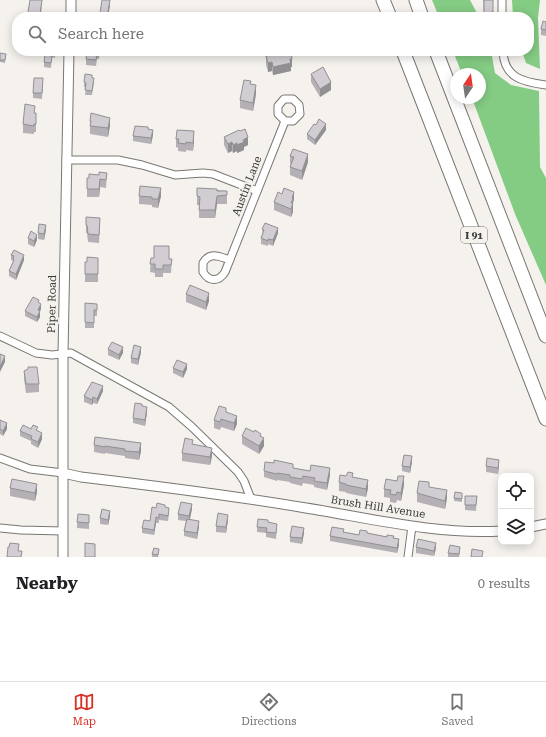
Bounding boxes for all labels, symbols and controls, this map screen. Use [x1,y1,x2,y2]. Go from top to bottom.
search box [12,12,534,56]
icon: search [26,23,48,45]
text: Search here [58,25,144,43]
north arrow [450,68,486,104]
street label: Austin Lane [230,154,264,218]
road number: I 91 [461,227,487,243]
street label: Piper Road [45,275,59,333]
map controls [498,473,534,545]
button: locate [498,473,534,509]
street label: Brush Hill Avenue [330,493,426,521]
button: layers [498,509,534,545]
text: Nearby [16,573,78,593]
text: 0 results [478,576,530,591]
tab: Map [73,691,96,728]
tab: Directions [241,691,296,728]
tab: Saved [442,691,473,728]

